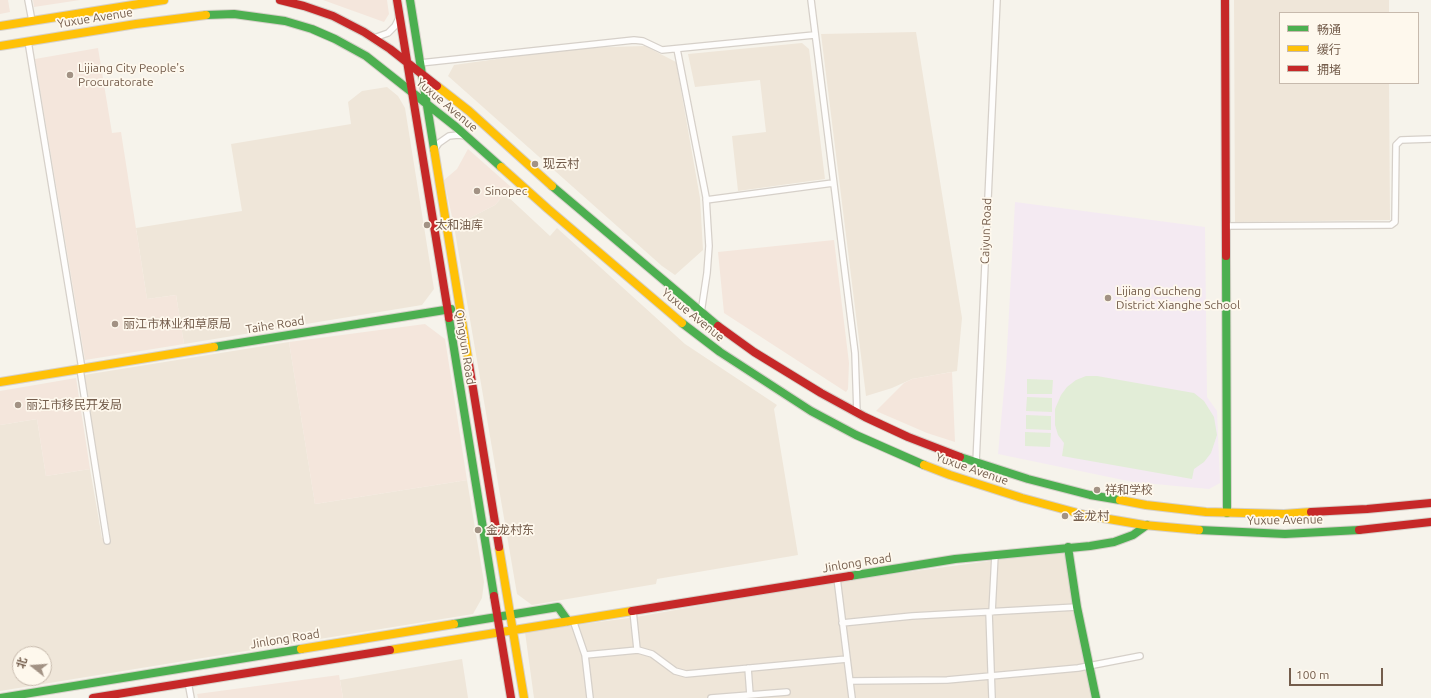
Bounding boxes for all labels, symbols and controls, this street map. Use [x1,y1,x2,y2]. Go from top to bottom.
street label: Yuxue Avenue [56,5,134,31]
legend [1279,12,1419,84]
text: 畅通 [1317,23,1341,36]
text: 缓行 [1317,43,1341,56]
place label: Lijiang City People's Procuratorate [78,61,184,89]
text: 拥堵 [1317,63,1341,76]
marker: Lijiang City People's Procuratorate [65,70,75,80]
street label: Yuxue Avenue [413,75,481,135]
place label: 现云村 [543,157,579,171]
marker: 现云村 [530,159,540,169]
place label: Sinopec [485,184,527,198]
marker: Sinopec [472,186,482,196]
street label: Caiyun Road [978,198,994,264]
place label: 太和油库 [435,218,483,232]
marker: 太和油库 [422,220,432,230]
place label: Lijiang Gucheng District Xianghe School [1116,284,1240,312]
street label: Yuxue Avenue [659,285,727,345]
marker: Lijiang Gucheng District Xianghe School [1103,293,1113,303]
street label: Qingyun Road [452,308,478,386]
street label: Taihe Road [245,313,305,337]
place label: 丽江市林业和草原局 [123,317,231,331]
marker: 丽江市林业和草原局 [110,319,120,329]
place label: 丽江市移民开发局 [26,398,122,412]
marker: 丽江市移民开发局 [13,400,23,410]
street label: Yuxue Avenue [934,450,1010,488]
place label: 祥和学校 [1105,483,1153,497]
marker: 祥和学校 [1092,485,1102,495]
place label: 金龙村 [1073,509,1109,523]
marker: 金龙村 [1060,511,1070,521]
street label: Yuxue Avenue [1247,512,1323,528]
place label: 金龙村东 [486,523,534,537]
marker: 金龙村东 [473,525,483,535]
street label: Jinlong Road [821,550,893,576]
street label: Jinlong Road [249,626,321,652]
north arrow [12,646,52,686]
text: 北 [14,656,29,670]
scale bar [1291,660,1385,686]
text: 100 m [1296,668,1329,681]

